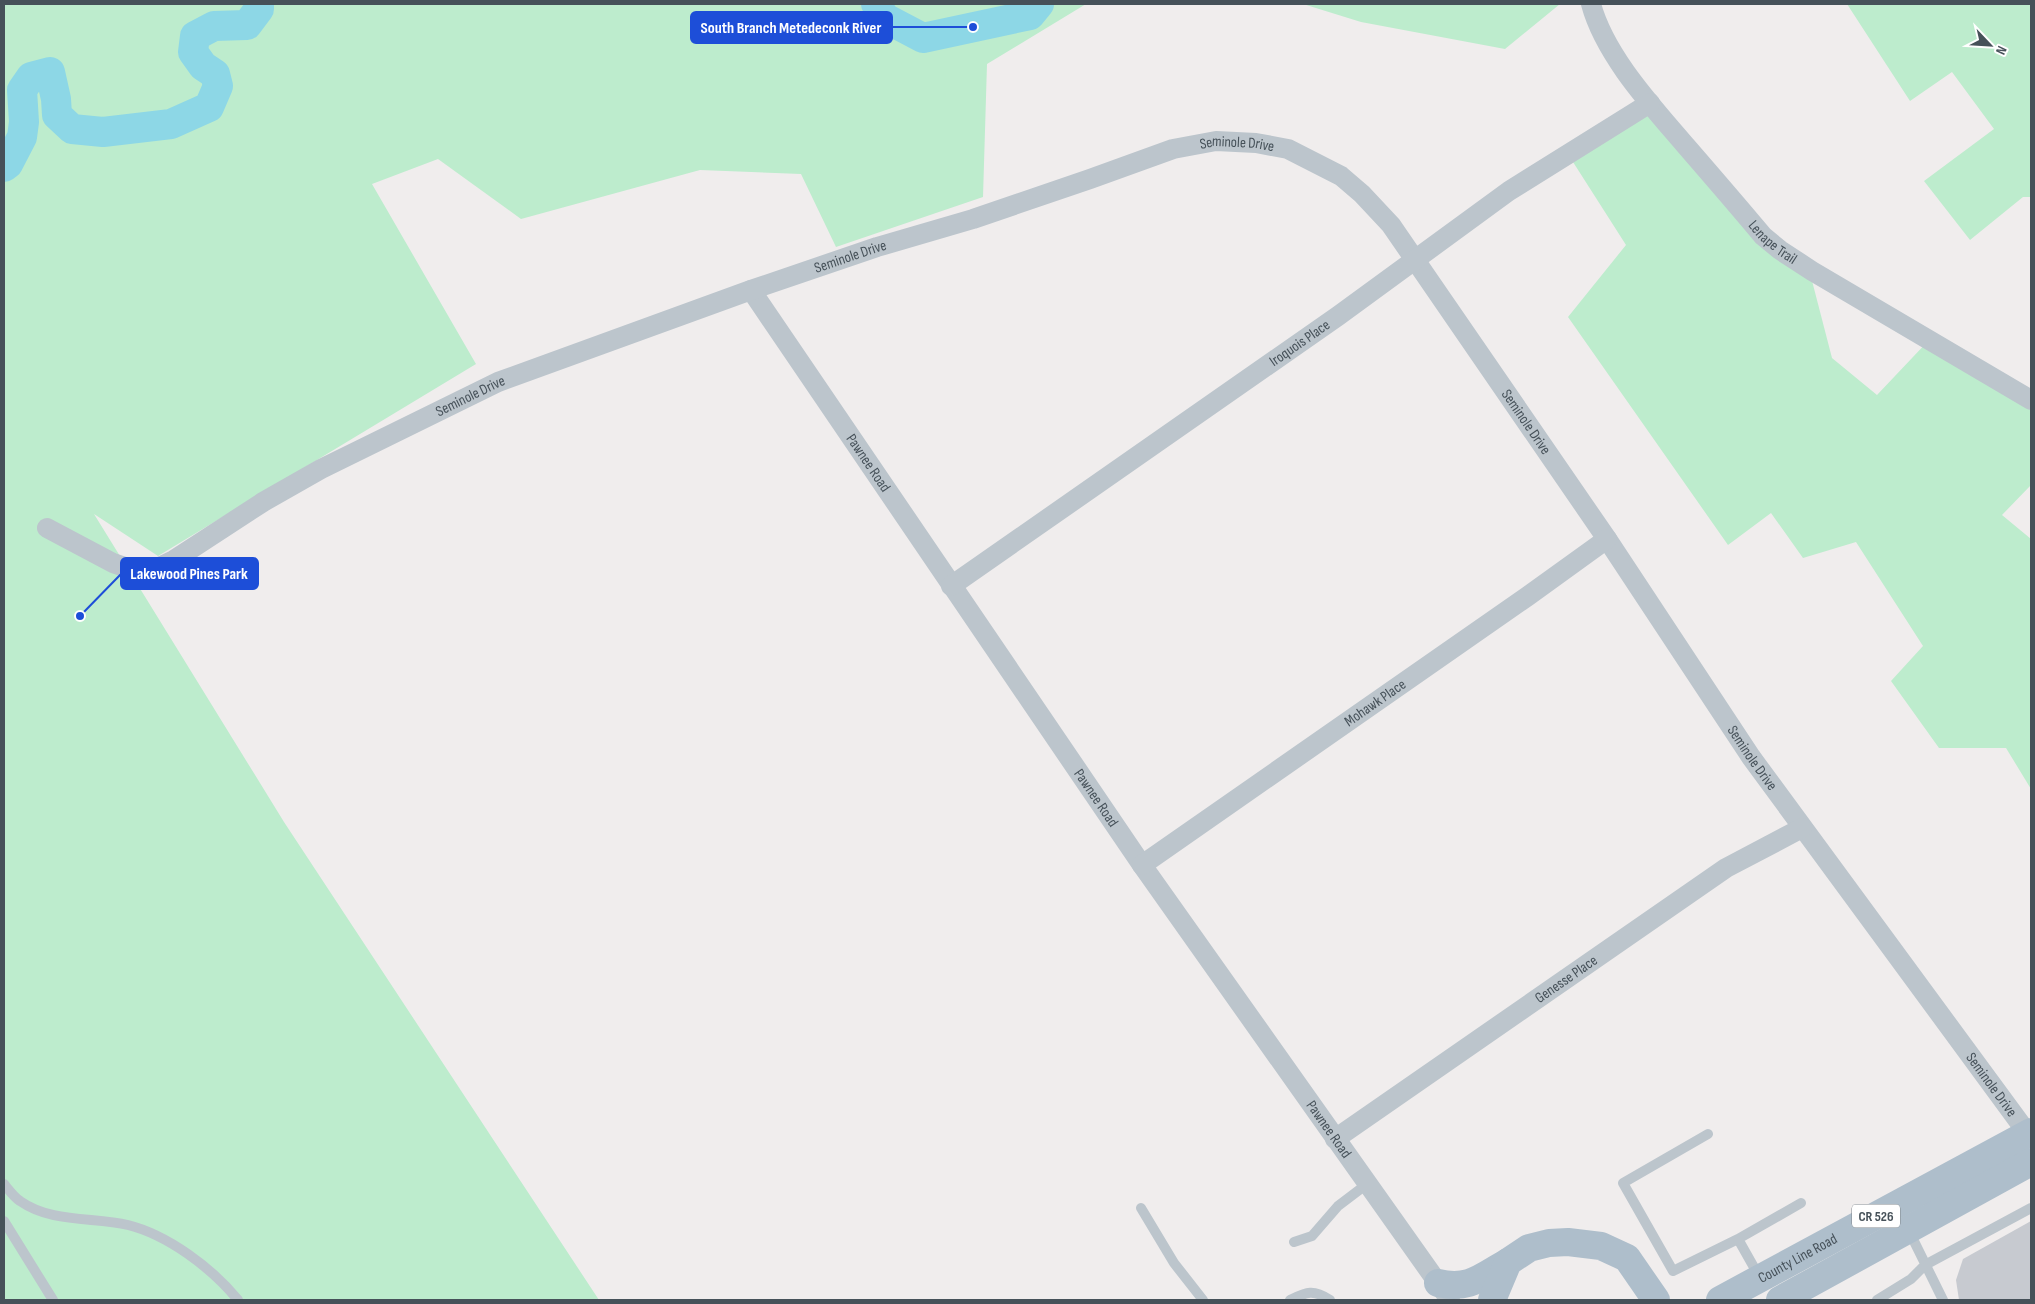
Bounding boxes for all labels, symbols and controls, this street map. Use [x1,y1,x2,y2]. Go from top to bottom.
callout: South Branch Metedeconk River [691,12,892,43]
text: South Branch Metedeconk River [701,19,881,38]
north arrow [1965,20,2015,70]
text: N [1992,43,2011,57]
street label: Seminole Drive [1198,131,1276,156]
street label: Lenape Trail [1744,216,1801,268]
street label: Seminole Drive [812,235,889,277]
street label: Iroquois Place [1266,315,1334,371]
street label: Seminole Drive [432,371,507,421]
street label: Seminole Drive [1497,386,1555,458]
street label: Pawnee Road [842,430,895,496]
callout: Lakewood Pines Park [121,558,258,589]
text: Lakewood Pines Park [130,565,248,584]
street label: Mohawk Place [1341,675,1409,731]
street label: Seminole Drive [1723,722,1782,794]
street label: Pawnee Road [1070,765,1123,830]
street label: Genesse Place [1531,951,1601,1007]
street label: Seminole Drive [1962,1049,2022,1120]
street label: Pawnee Road [1302,1097,1356,1162]
road number: CR 526 [1852,1204,1900,1228]
street label: County Line Road [1755,1229,1840,1287]

